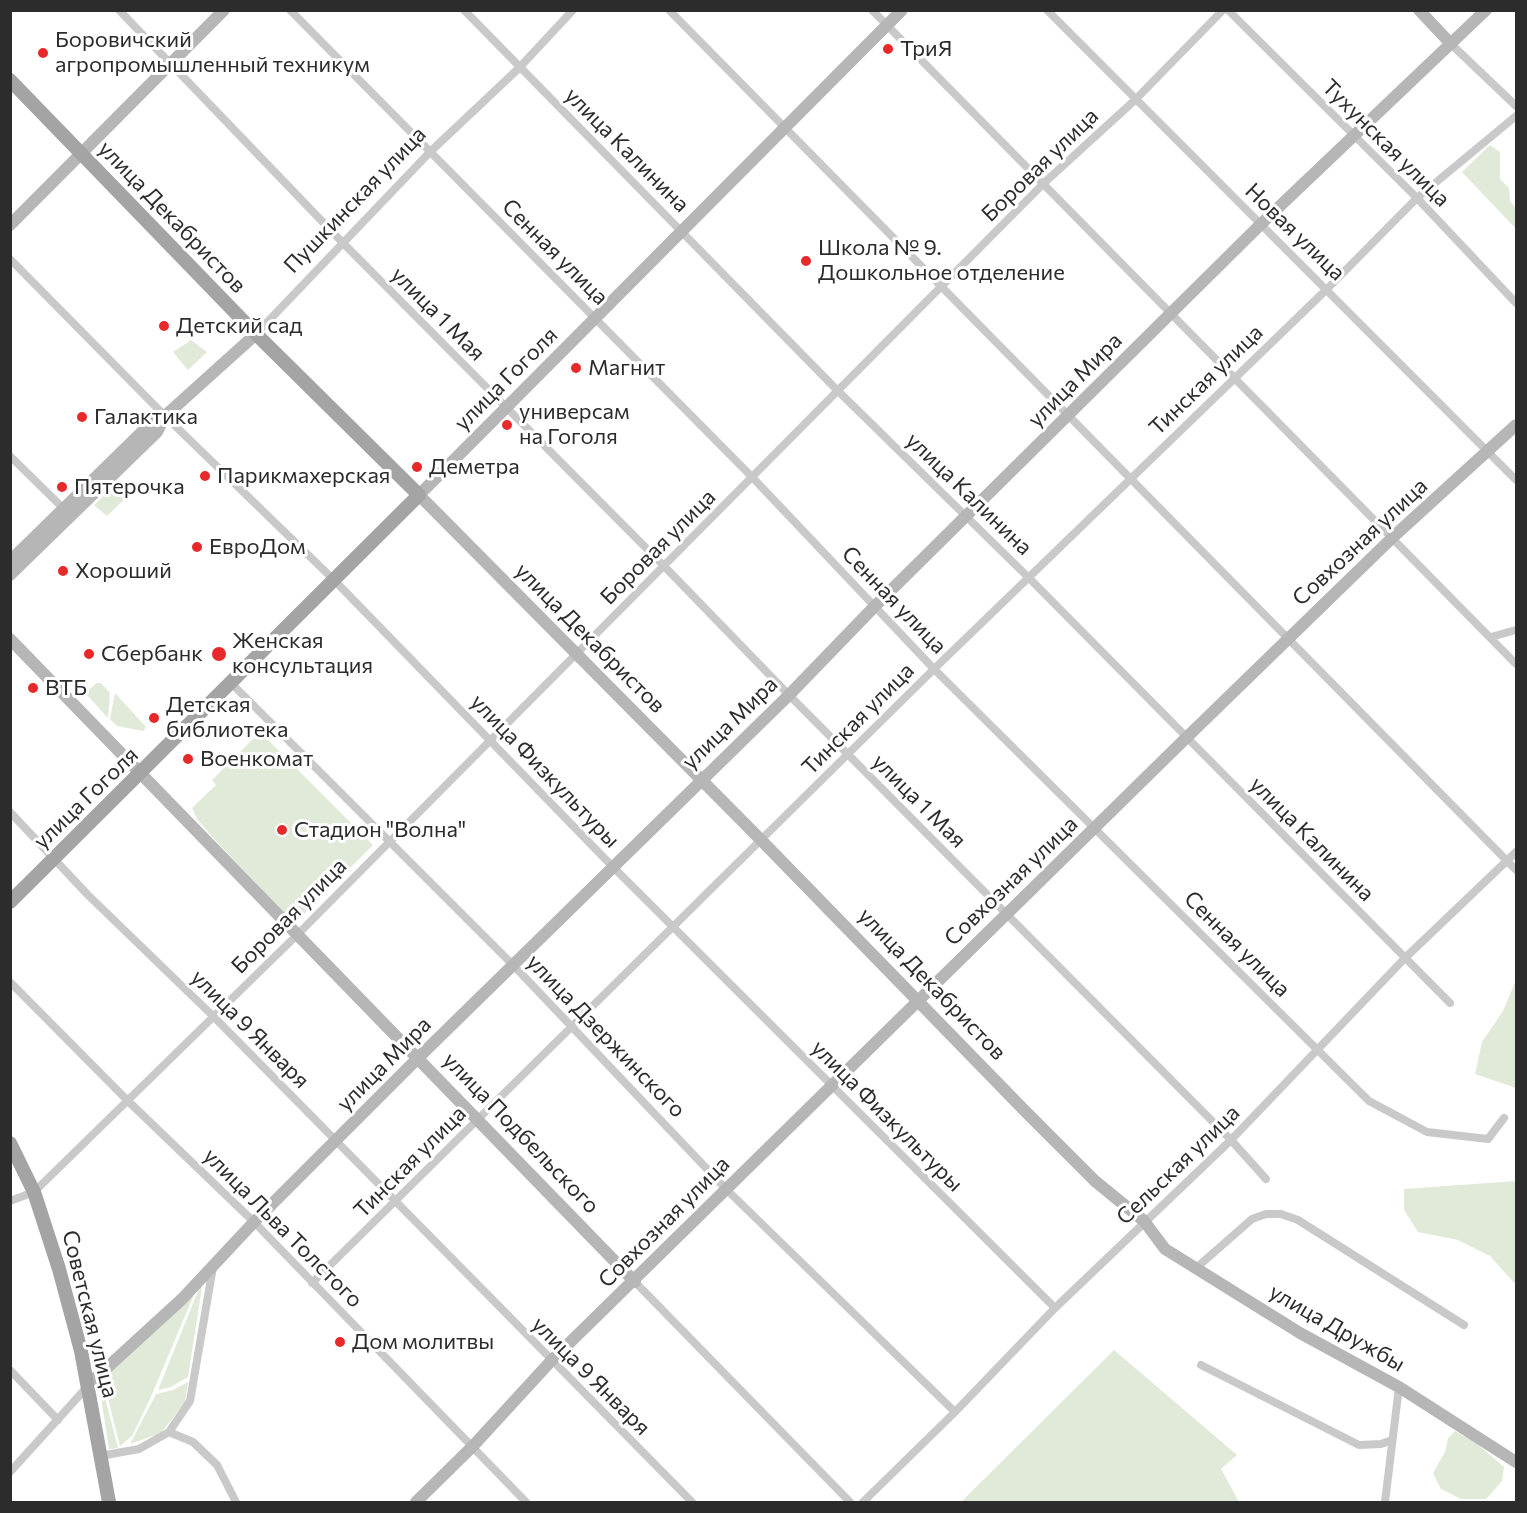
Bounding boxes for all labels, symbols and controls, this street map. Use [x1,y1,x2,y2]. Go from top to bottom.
place label: Боровичский агропромышленный техникум [55,27,370,78]
place label: ТриЯ [900,36,952,62]
marker: ТриЯ [881,42,895,56]
marker: Боровичский агропромышленный техникум [36,46,50,60]
street label: Тухунская улица [1317,74,1455,212]
street label: улица Калинина [559,82,695,218]
street label: Боровая улица [976,103,1104,227]
street label: Пушкинская улица [278,121,432,279]
street label: улица Декабристов [93,135,251,299]
street label: Новая улица [1240,178,1350,286]
street label: Сенная улица [496,193,614,311]
place label: Школа № 9. Дошкольное отделение [818,235,1065,286]
marker: Школа № 9. Дошкольное отделение [799,254,813,268]
street label: улица 1 Мая [386,262,490,366]
place label: Детский сад [176,313,302,339]
marker: Детский сад [157,319,171,333]
street label: Тинская улица [1144,319,1268,441]
street label: улица Гоголя [449,322,563,436]
street label: улица Мира [1022,327,1128,433]
place label: Магнит [588,355,665,381]
marker: Магнит [569,361,583,375]
place label: универсам на Гоголя [519,399,630,451]
place label: Галактика [94,404,198,430]
marker: Галактика [75,410,89,424]
marker: универсам на Гоголя [500,418,514,432]
street label: улица Калинина [900,427,1038,561]
place label: Деметра [429,454,520,480]
marker: Деметра [410,460,424,474]
place label: Парикмахерская [217,463,390,489]
marker: Парикмахерская [198,469,212,483]
street label: Совхозная улица [1287,473,1433,611]
place label: Пятерочка [74,474,185,500]
marker: Пятерочка [55,480,69,494]
street label: Боровая улица [595,484,721,610]
place label: ЕвроДом [209,534,306,560]
marker: ЕвроДом [190,540,204,554]
street label: Сенная улица [836,541,952,659]
place label: Хороший [75,558,172,584]
street label: улица Декабристов [510,558,670,718]
marker: Хороший [56,564,70,578]
place label: Женская консультация [232,628,373,680]
place label: Сбербанк [101,641,203,667]
marker: Женская консультация [210,645,228,663]
marker: Сбербанк [82,647,96,661]
street label: Тинская улица [797,658,919,780]
street label: улица Мира [677,671,783,775]
place label: ВТБ [45,675,87,701]
marker: ВТБ [26,681,40,695]
street label: улица Физкультуры [465,689,625,853]
place label: Детская библиотека [166,692,288,744]
marker: Детская библиотека [147,711,161,725]
street label: улица Гоголя [28,742,144,854]
place label: Военкомат [200,746,313,772]
street label: улица 1 Мая [867,749,971,853]
marker: Военкомат [181,752,195,766]
street label: улица Калинина [1244,771,1380,907]
street label: Совхозная улица [939,811,1083,951]
place label: Стадион "Волна" [294,817,466,843]
marker: Стадион "Волна" [275,823,289,837]
street label: Боровая улица [226,853,352,979]
street label: Сенная улица [1178,885,1296,1003]
street label: улица Декабристов [853,902,1011,1066]
street label: улица Дзержинского [521,949,691,1123]
street label: улица 9 Января [185,964,315,1094]
street label: улица Мира [331,1011,437,1117]
street label: улица Физкультуры [806,1035,968,1197]
street label: улица Подбельского [437,1047,605,1219]
street label: Сельская улица [1111,1100,1245,1230]
street label: Тинская улица [349,1101,471,1223]
street label: улица Льва Толстого [198,1143,368,1313]
street label: Совхозная улица [593,1151,735,1293]
street label: Советская улица [56,1228,124,1400]
street label: улица Дружбы [1264,1278,1410,1378]
street label: улица 9 Января [526,1311,656,1441]
place label: Дом молитвы [352,1329,494,1355]
marker: Дом молитвы [333,1335,347,1349]

